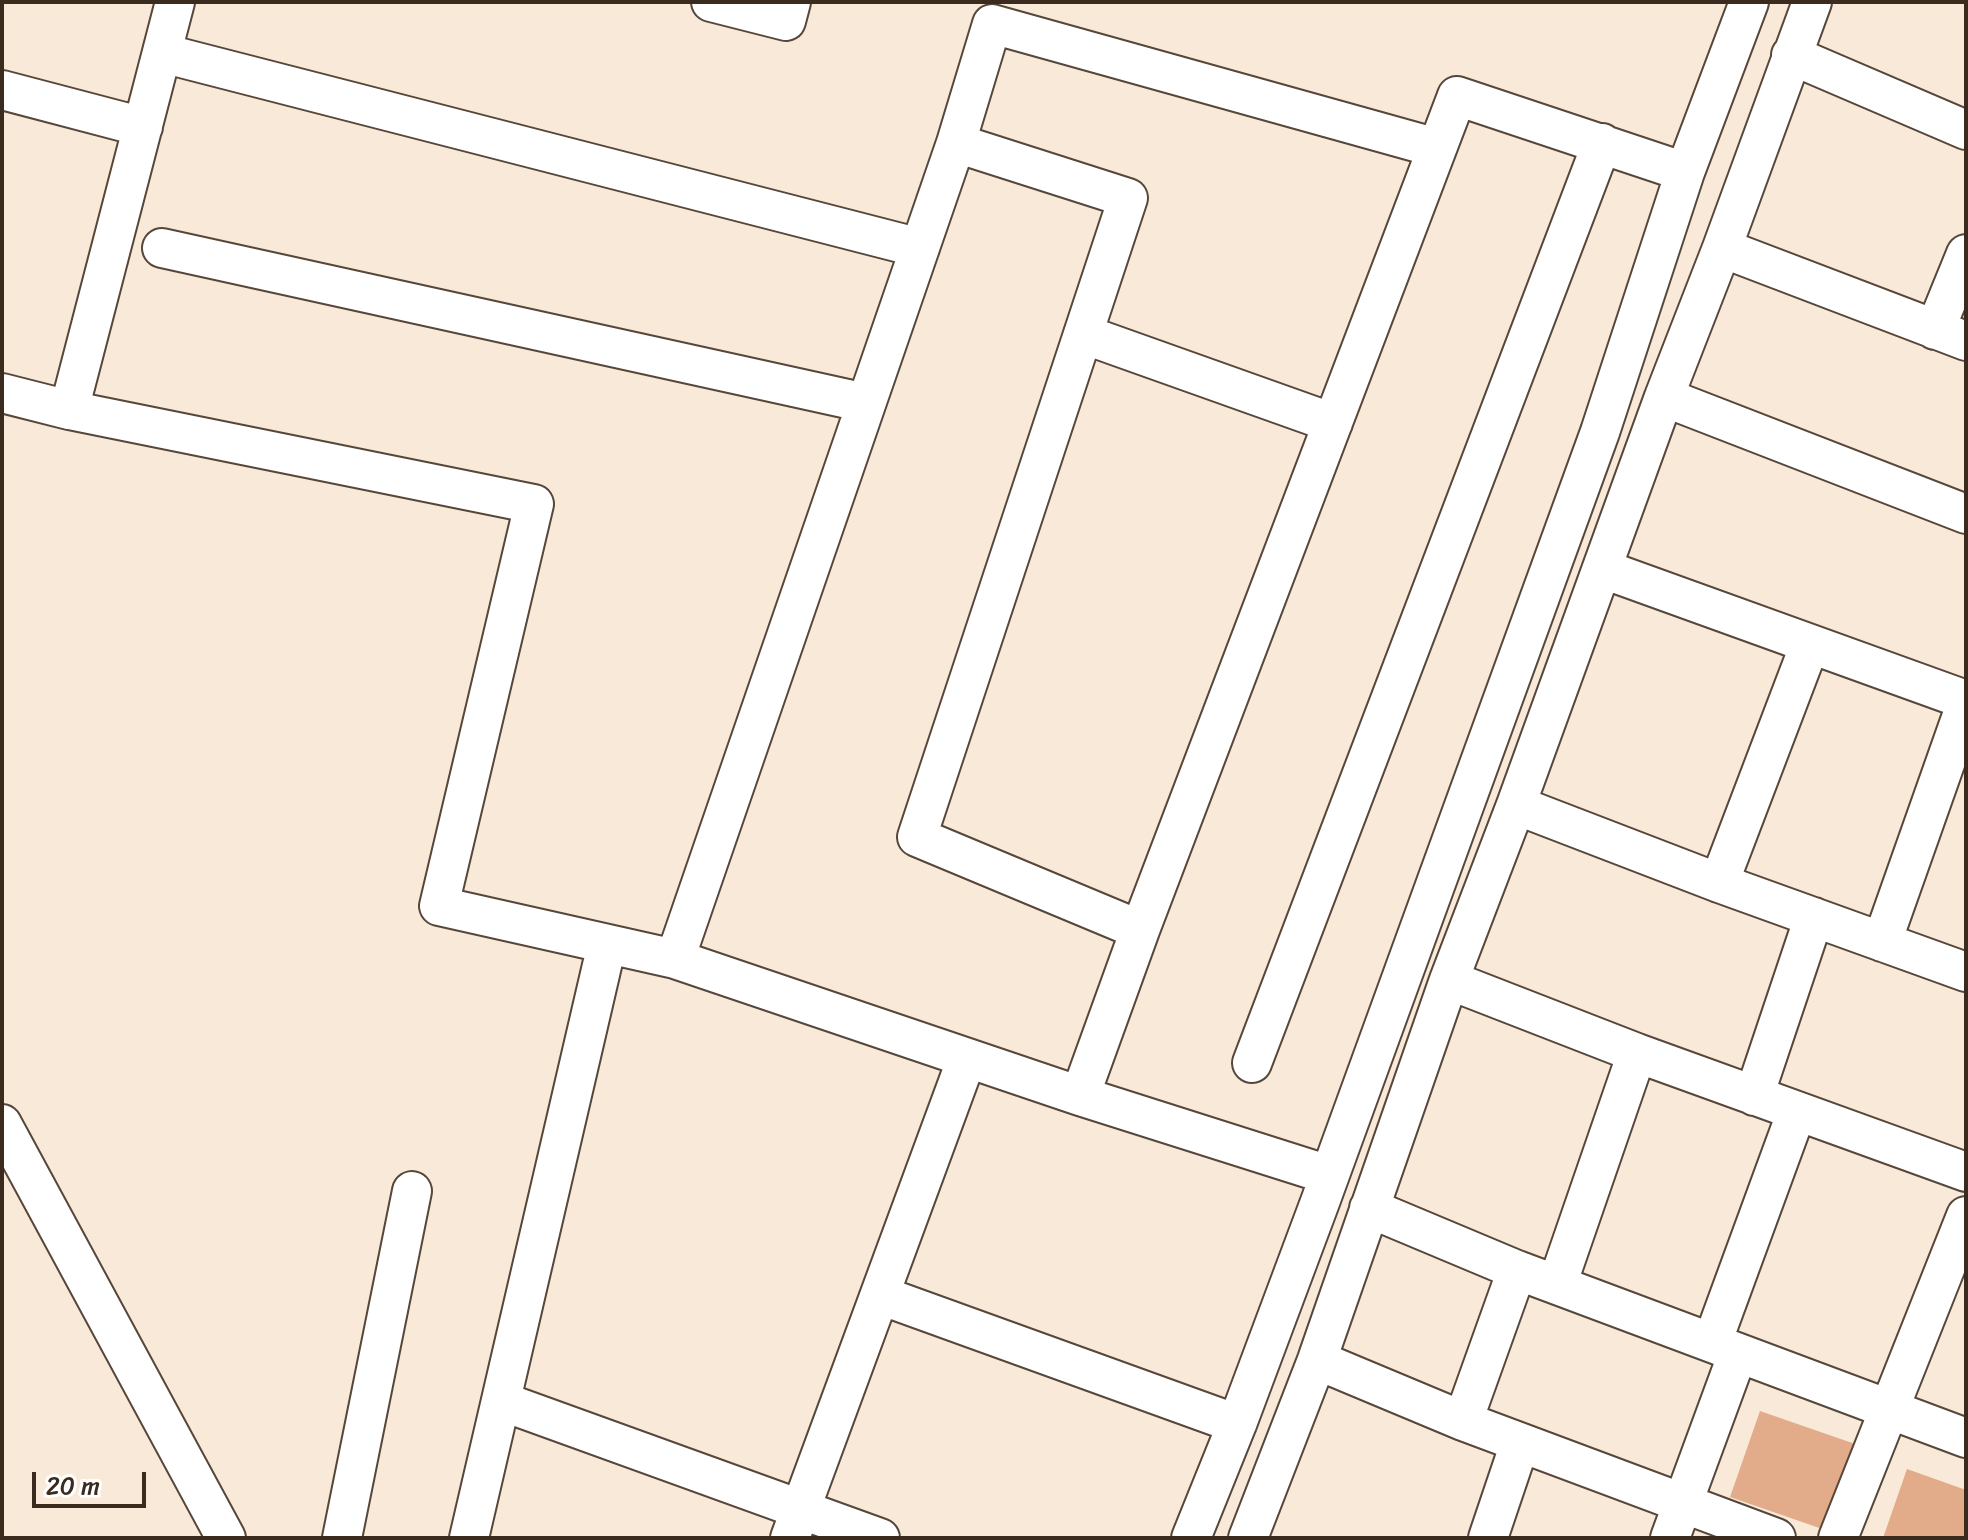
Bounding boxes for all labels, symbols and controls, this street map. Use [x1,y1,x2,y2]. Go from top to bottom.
scale bar [36,1456,150,1506]
text: 20 m [46,1465,100,1507]

